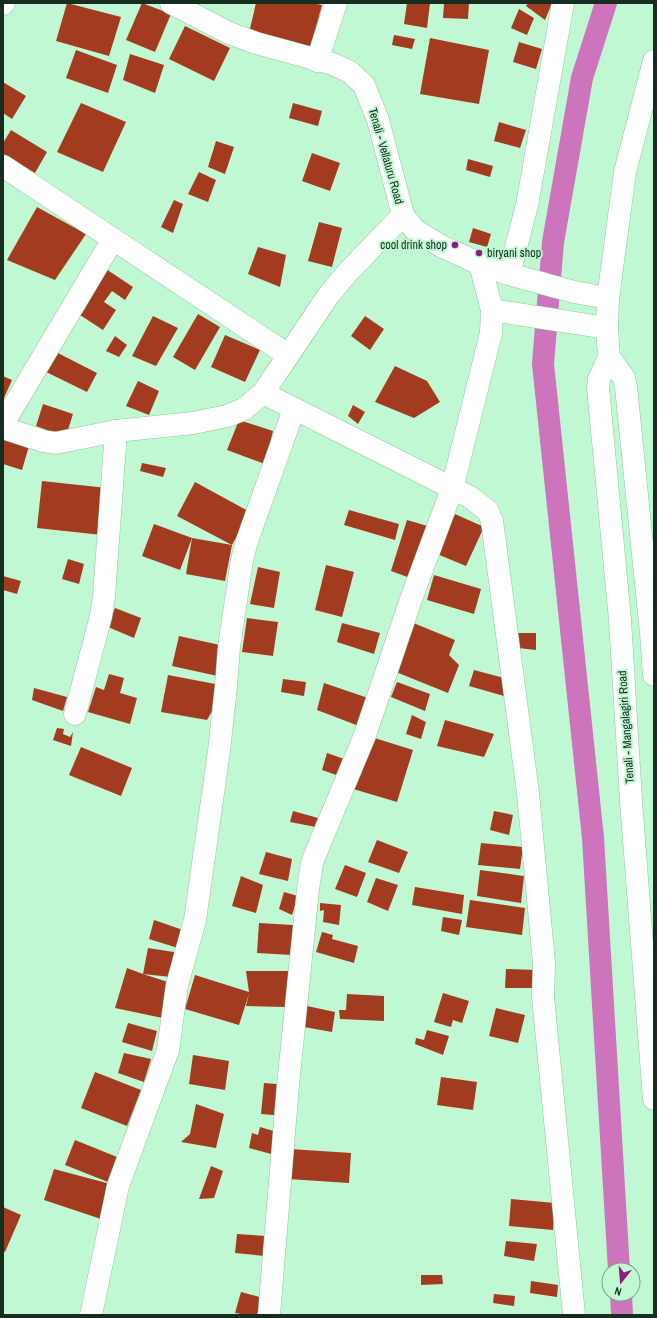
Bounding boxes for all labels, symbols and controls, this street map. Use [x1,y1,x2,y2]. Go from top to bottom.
street label: Tenali - Vellaturu Road [365,106,407,206]
place label: cool drink shop [380,237,447,253]
marker: cool drink shop [450,240,460,250]
place label: biryani shop [487,245,541,261]
marker: biryani shop [474,248,484,258]
street label: Tenali - Mangalagiri Road [614,670,638,784]
north arrow [601,1262,641,1302]
text: N [613,1284,623,1299]

